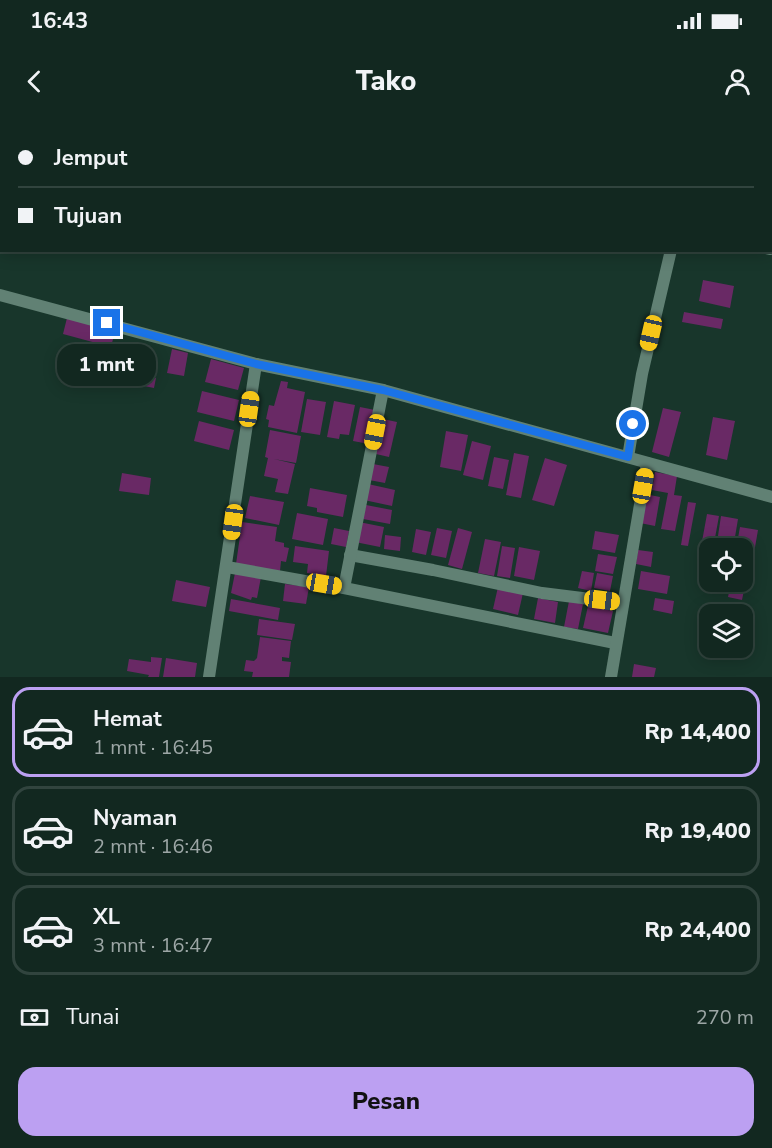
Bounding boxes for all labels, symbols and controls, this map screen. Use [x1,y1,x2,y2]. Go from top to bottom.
text: 16:43 [30,6,88,36]
text: Tako [356,63,416,100]
icon: back [18,65,51,98]
icon: person [721,65,754,98]
text: Jemput [54,143,127,173]
text: Tujuan [54,201,122,231]
route end [93,309,120,336]
car [638,313,664,353]
callout: 1 mnt [57,344,156,386]
text: 1 mnt [79,351,134,378]
car [238,390,260,428]
route start [619,410,646,437]
car [363,413,387,451]
car [631,467,655,505]
car [222,503,244,541]
map controls [699,538,753,658]
button: locate [699,538,753,592]
car [305,572,343,596]
car [583,589,621,611]
button: layers [699,604,753,658]
text: Hemat [93,704,162,734]
icon: car [21,705,75,759]
text: Rp 14,400 [644,717,751,747]
text: 1 mnt · 16:45 [93,734,213,761]
text: Nyaman [93,803,177,833]
icon: car [21,804,75,858]
text: Rp 19,400 [644,816,751,846]
text: 2 mnt · 16:46 [93,833,213,860]
text: XL [93,902,120,932]
icon: car [21,903,75,957]
text: Rp 24,400 [644,915,751,945]
text: 3 mnt · 16:47 [93,932,213,959]
icon: cash [18,1001,51,1034]
text: Tunai [66,1002,119,1032]
text: 270 m [696,1004,754,1031]
button: Pesan [18,1067,754,1136]

